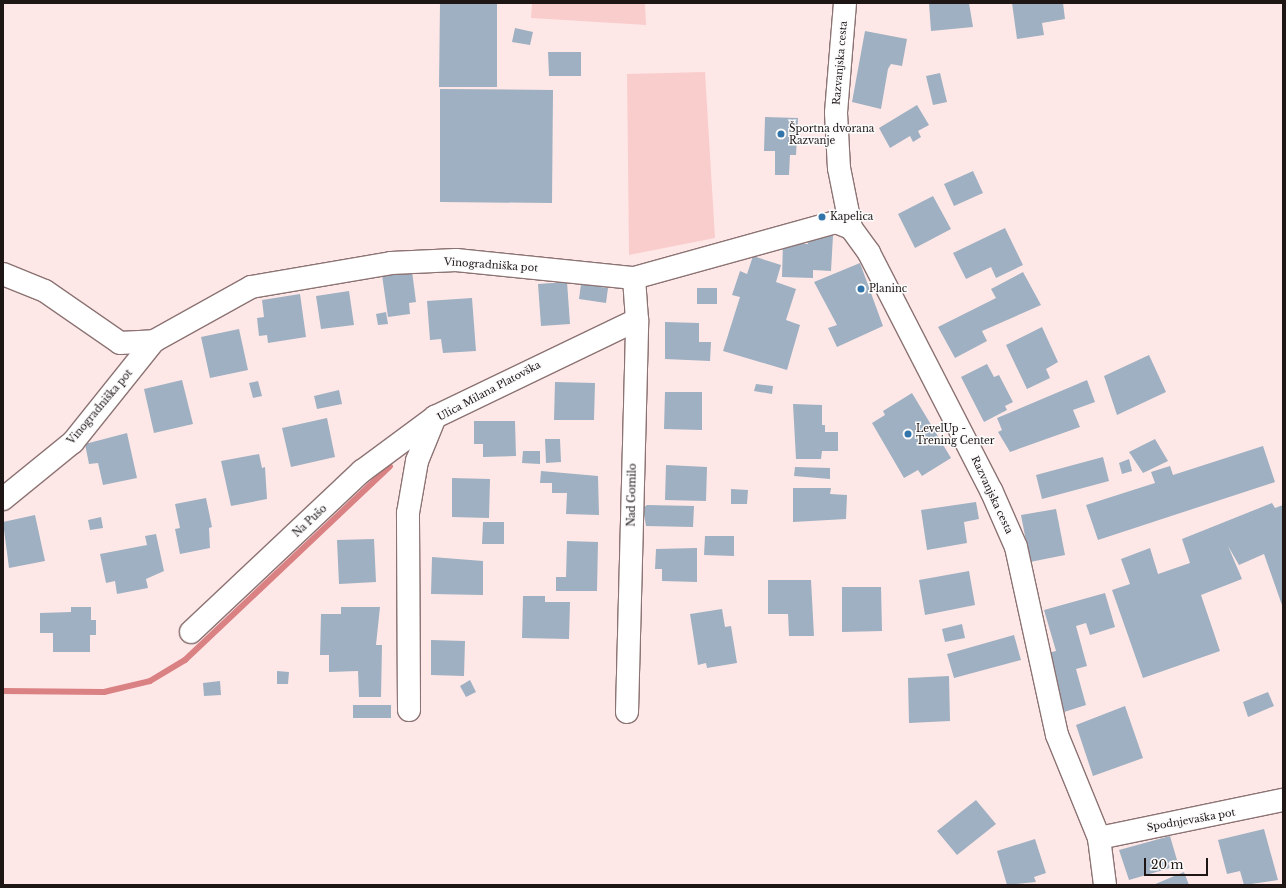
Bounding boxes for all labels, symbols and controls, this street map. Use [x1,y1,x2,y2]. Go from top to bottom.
street label: Razvanjska cesta [830,20,850,106]
place label: Športna dvorana Razvanje [789,122,874,146]
marker: Športna dvorana Razvanje [776,129,786,139]
place label: Kapelica [830,211,873,223]
marker: Kapelica [817,212,827,222]
street label: Vinogradniška pot [444,256,538,274]
place label: Planinc [869,283,907,295]
marker: Planinc [856,284,866,294]
street label: Ulica Milana Platovška [435,359,543,423]
street label: Vinogradniška pot [65,367,135,447]
place label: LevelUp - Trening Center [916,422,995,446]
marker: LevelUp - Trening Center [903,429,913,439]
street label: Razvanjska cesta [969,454,1015,536]
street label: Nad Gomilo [625,463,639,527]
street label: Na Pušo [291,502,329,540]
street label: Spodnjevaška pot [1146,806,1236,834]
scale bar [1146,850,1210,876]
text: 20 m [1151,857,1183,872]

